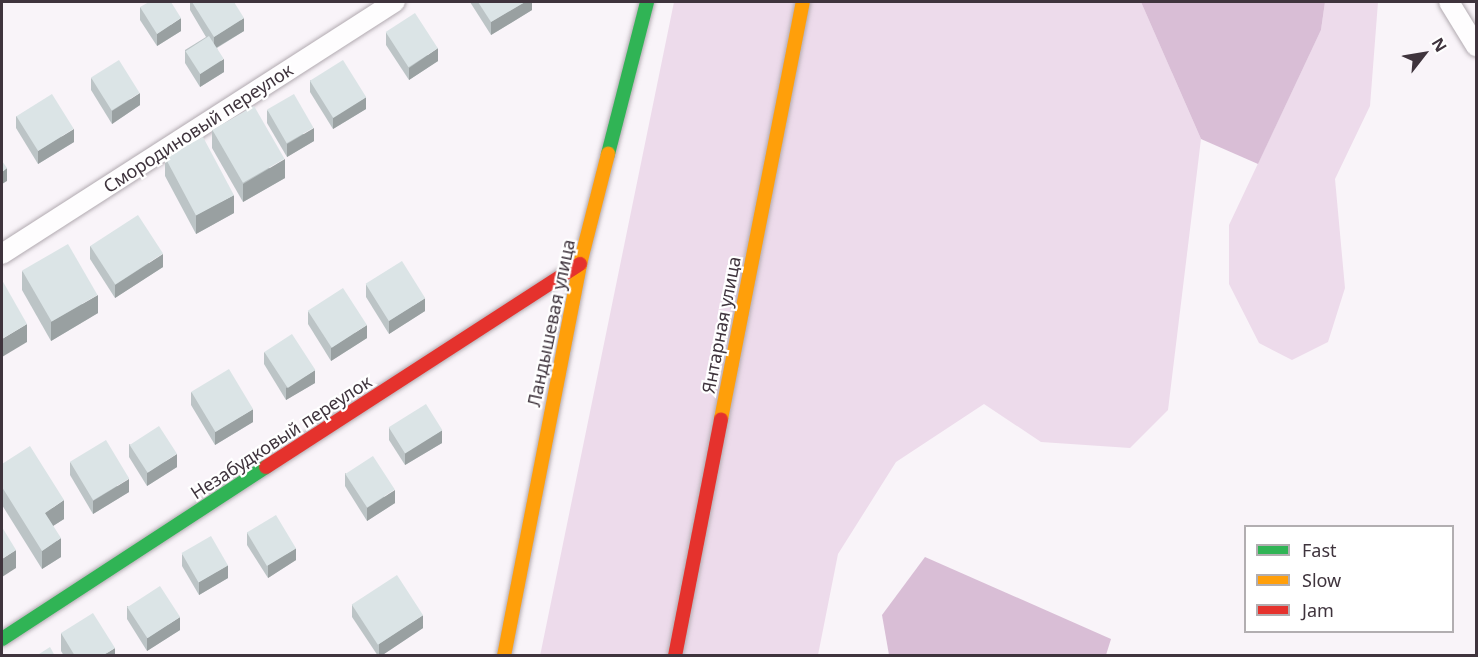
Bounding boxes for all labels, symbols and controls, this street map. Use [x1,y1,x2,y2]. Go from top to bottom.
north arrow [1394,24,1454,84]
text: N [1427,33,1452,56]
street label: Смородиновый переулок [99,59,297,197]
street label: Ландышевая улица [523,237,579,409]
street label: Янтарная улица [697,255,745,395]
street label: Незабудковый переулок [187,370,375,504]
legend [1244,525,1454,633]
text: Fast [1302,538,1337,562]
text: Slow [1302,568,1341,592]
text: Jam [1302,598,1334,622]

